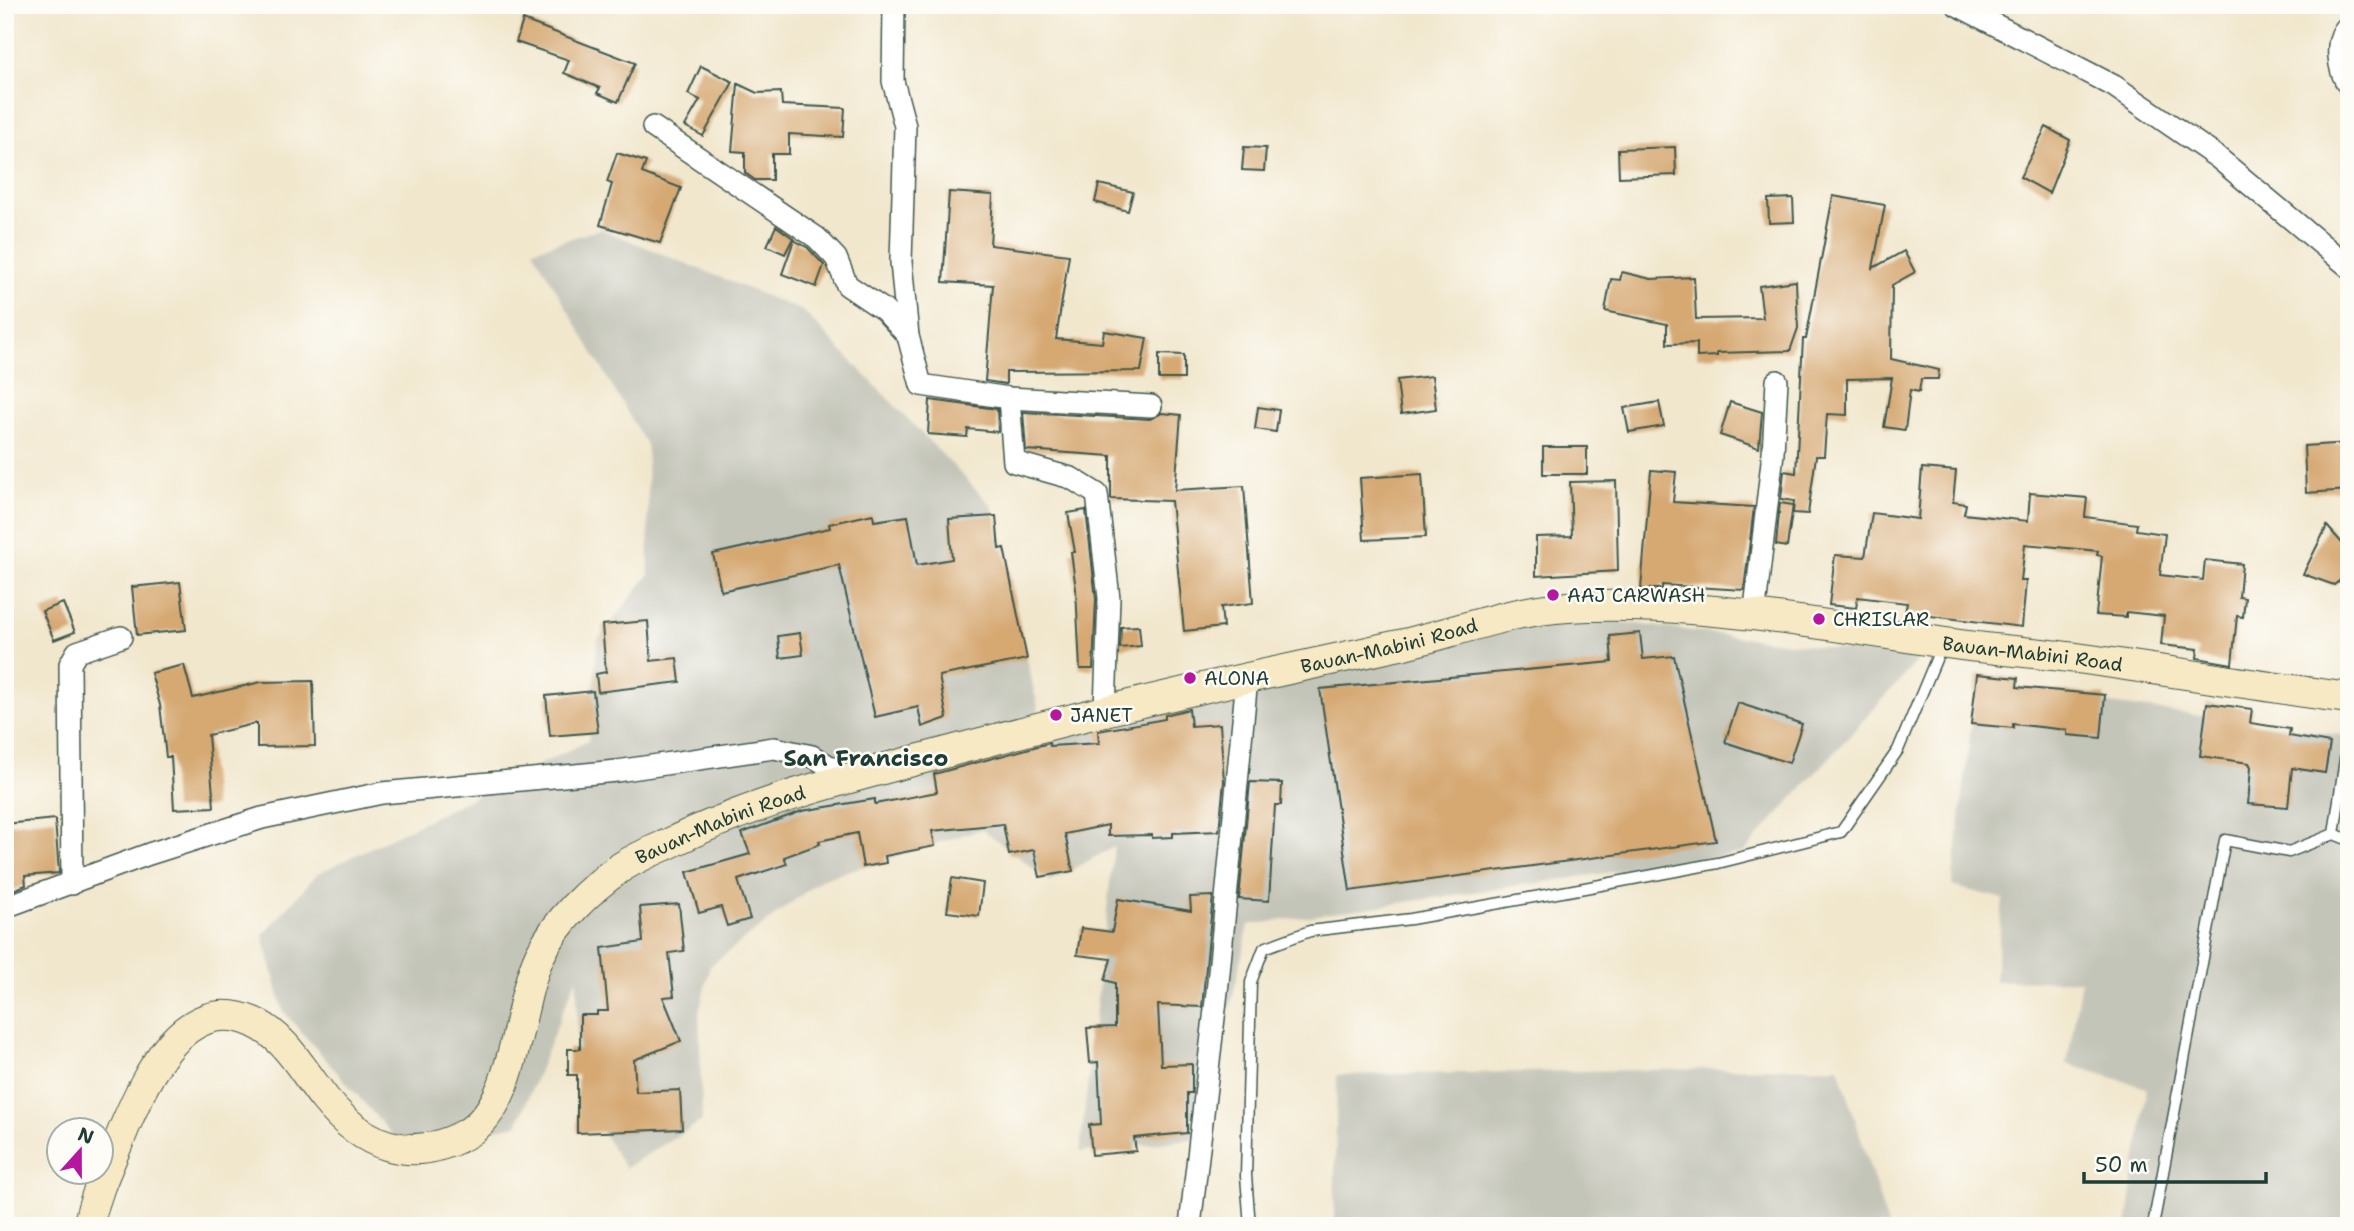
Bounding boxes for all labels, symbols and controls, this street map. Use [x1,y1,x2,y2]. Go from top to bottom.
place label: AAJ CARWASH [1567,583,1705,608]
marker: AAJ CARWASH [1545,587,1561,603]
place label: CHRISLAR [1833,607,1929,632]
marker: CHRISLAR [1811,611,1827,627]
street label: Bauan-Mabini Road [1298,612,1481,679]
street label: Bauan-Mabini Road [1941,631,2124,677]
place label: ALONA [1204,666,1269,691]
marker: ALONA [1182,670,1198,686]
place label: JANET [1070,703,1133,728]
marker: JANET [1048,707,1064,723]
district label: San Francisco [784,743,948,773]
street label: Bauan-Mabini Road [631,780,809,870]
north arrow [46,1116,116,1186]
text: N [74,1121,97,1150]
scale bar [2084,1140,2266,1184]
text: 50 m [2095,1151,2148,1179]

